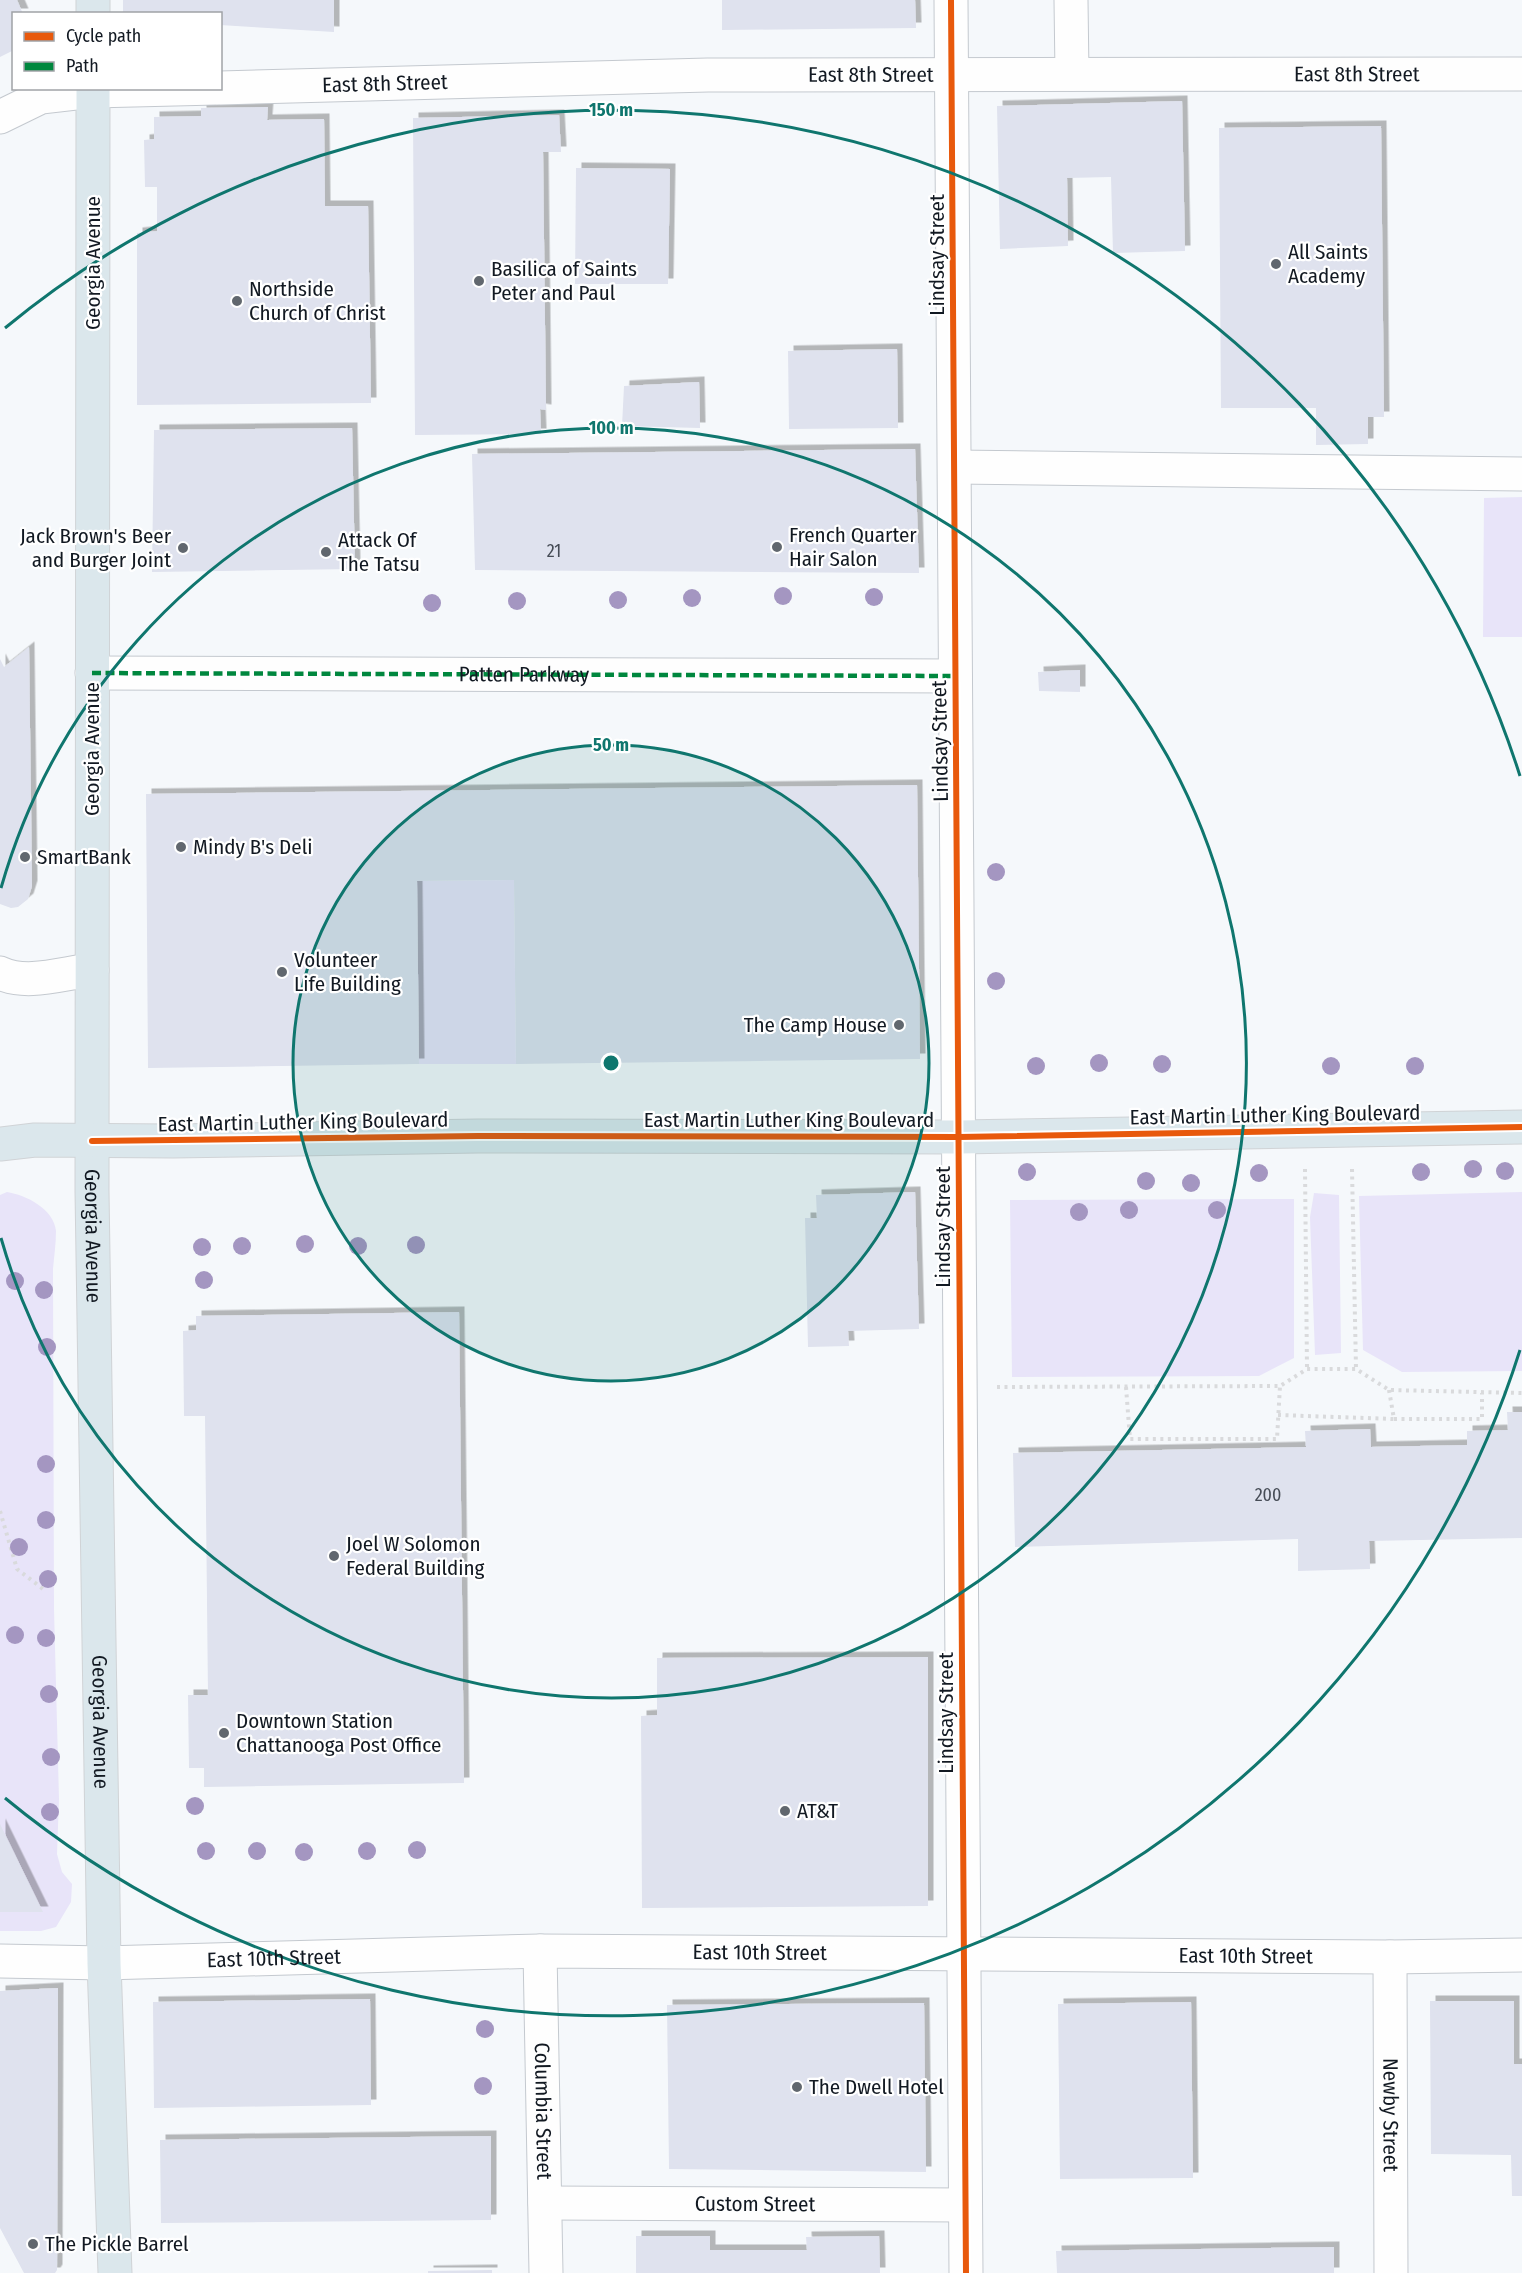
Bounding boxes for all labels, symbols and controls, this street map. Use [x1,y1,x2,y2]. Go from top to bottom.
legend [12,12,222,90]
text: Cycle path [66,25,141,47]
text: Path [66,55,99,77]
street label: East 8th Street [1294,61,1420,87]
street label: East 8th Street [808,62,934,88]
street label: East 8th Street [322,69,448,98]
text: 150 m [589,99,633,121]
street label: Lindsay Street [924,194,950,316]
street label: Georgia Avenue [80,196,106,330]
place label: All Saints Academy [1288,239,1368,289]
place label: Basilica of Saints Peter and Paul [491,256,637,306]
marker: All Saints Academy [1269,257,1283,271]
marker: Basilica of Saints Peter and Paul [472,274,486,288]
place label: Northside Church of Christ [249,276,386,326]
marker: Northside Church of Christ [230,294,244,308]
text: 100 m [589,417,633,439]
place label: French Quarter Hair Salon [789,522,917,572]
place label: Jack Brown's Beer and Burger Joint [20,523,172,573]
place label: Attack Of The Tatsu [338,527,420,577]
house number: 21 [547,540,561,562]
marker: French Quarter Hair Salon [770,540,784,554]
marker: Jack Brown's Beer and Burger Joint [176,541,190,555]
marker: Attack Of The Tatsu [319,545,333,559]
street label: Patten Parkway [459,661,590,688]
street label: Lindsay Street [926,680,954,802]
street label: Georgia Avenue [79,682,105,816]
text: 50 m [593,734,629,756]
place label: Mindy B's Deli [193,834,312,860]
marker: Mindy B's Deli [174,840,188,854]
place label: SmartBank [37,844,131,870]
marker: SmartBank [18,850,32,864]
place label: Volunteer Life Building [294,947,401,997]
marker: Volunteer Life Building [275,965,289,979]
place label: The Camp House [744,1012,887,1038]
marker: The Camp House [892,1018,906,1032]
centre of rings [601,1053,621,1073]
street label: East Martin Luther King Boulevard [1129,1099,1421,1131]
street label: East Martin Luther King Boulevard [157,1106,449,1138]
street label: East Martin Luther King Boulevard [644,1107,934,1133]
street label: Lindsay Street [930,1166,956,1288]
street label: Georgia Avenue [79,1169,107,1303]
house number: 200 [1255,1484,1281,1506]
place label: Joel W Solomon Federal Building [346,1531,485,1581]
marker: Joel W Solomon Federal Building [327,1549,341,1563]
street label: Lindsay Street [933,1652,959,1774]
street label: Georgia Avenue [86,1655,114,1789]
place label: Downtown Station Chattanooga Post Office [236,1708,441,1758]
marker: Downtown Station Chattanooga Post Office [217,1726,231,1740]
place label: AT&T [797,1798,838,1824]
marker: AT&T [778,1804,792,1818]
street label: East 10th Street [693,1939,827,1966]
street label: East 10th Street [206,1943,342,1973]
street label: East 10th Street [1179,1943,1313,1969]
street label: Columbia Street [529,2042,557,2180]
street label: Newby Street [1377,2058,1404,2172]
place label: The Dwell Hotel [809,2074,944,2100]
marker: The Dwell Hotel [790,2080,804,2094]
street label: Custom Street [695,2191,816,2217]
place label: The Pickle Barrel [45,2231,189,2257]
marker: The Pickle Barrel [26,2237,40,2251]

